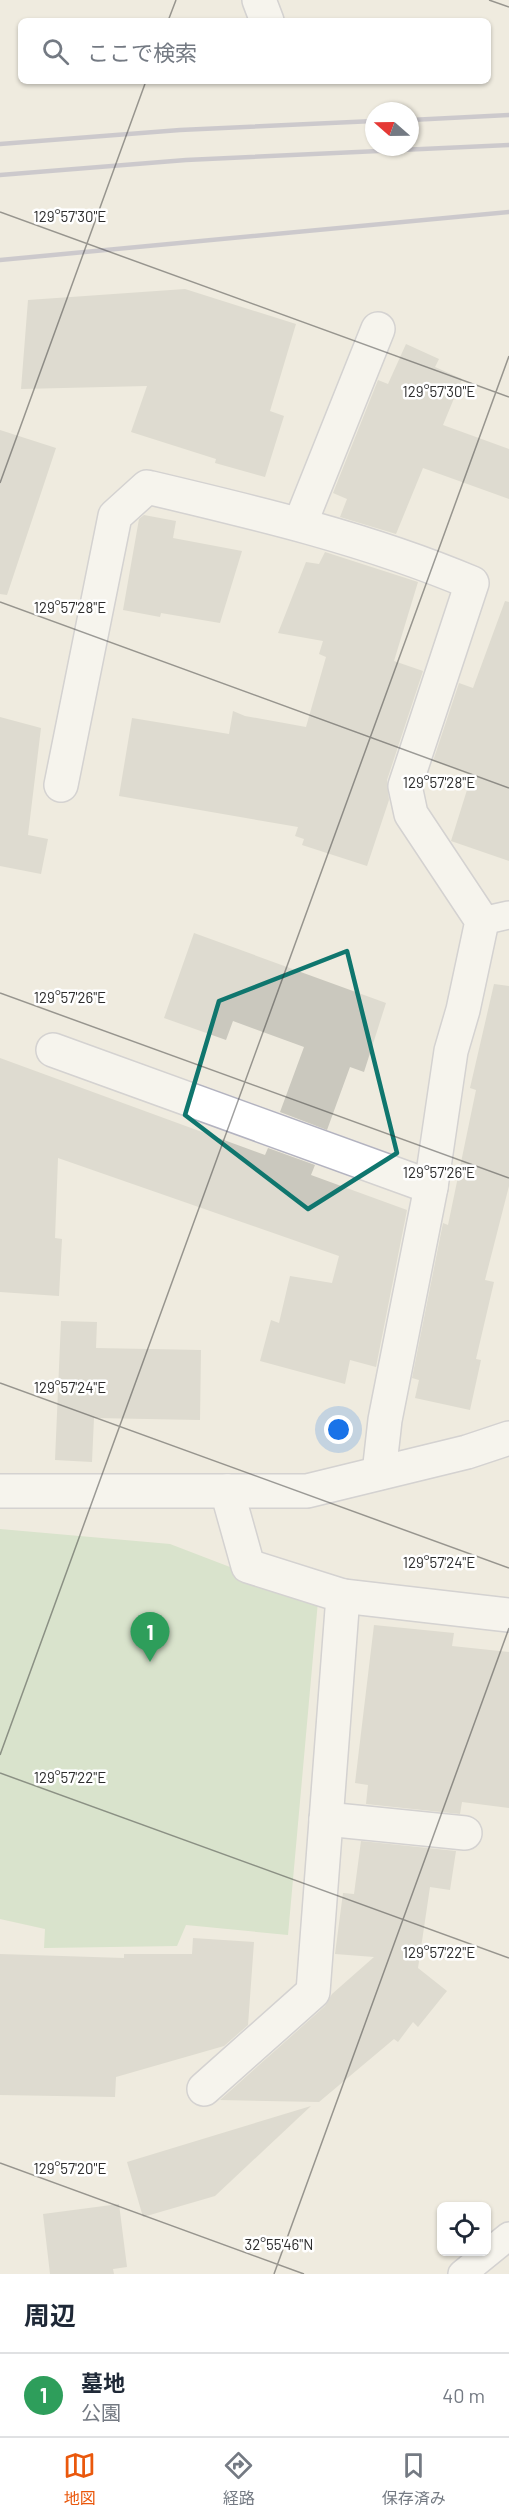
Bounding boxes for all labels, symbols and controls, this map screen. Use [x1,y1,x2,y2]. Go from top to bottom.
search box [18,18,491,84]
icon: search [39,35,72,68]
text: ここで検索 [87,39,197,65]
north arrow [365,102,419,156]
text: 129°57'30"E [34,207,106,225]
text: 129°57'30"E [403,382,475,400]
text: 129°57'28"E [34,598,106,616]
text: 129°57'28"E [403,773,475,791]
text: 129°57'26"E [34,988,106,1006]
text: 129°57'26"E [403,1163,475,1181]
text: 129°57'24"E [34,1378,106,1396]
your location [324,1415,353,1444]
text: 129°57'24"E [403,1553,475,1571]
pin: 1 [130,1612,170,1662]
text: 129°57'22"E [34,1768,106,1786]
text: 129°57'22"E [403,1943,475,1961]
text: 129°57'20"E [33,2159,107,2177]
map controls [437,2202,491,2256]
button: locate [437,2202,491,2256]
text: 32°55'46"N [245,2235,313,2253]
text: 周辺 [24,2299,76,2330]
text: 墓地 [81,2369,125,2395]
text: 1 [40,2383,47,2407]
text: 40 m [442,2383,485,2407]
text: 公園 [81,2400,121,2424]
tab: 地図 [63,2449,96,2509]
tab: 経路 [222,2449,255,2509]
tab: 保存済み [382,2449,446,2509]

